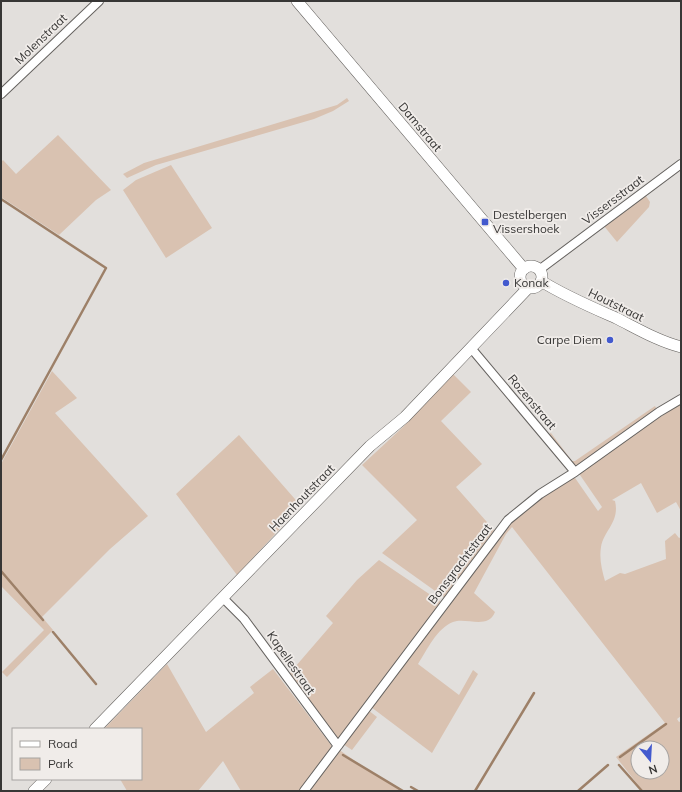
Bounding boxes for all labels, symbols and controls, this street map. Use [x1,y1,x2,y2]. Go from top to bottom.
street label: Molenstraat [12,10,70,67]
street label: Damstraat [395,99,445,154]
street label: Vissersstraat [579,172,646,228]
place label: Destelbergen Vissershoek [493,207,567,236]
marker: Destelbergen Vissershoek [480,217,490,227]
place label: Konak [514,275,550,290]
marker: Konak [501,278,511,288]
street label: Houtstraat [586,285,647,324]
place label: Carpe Diem [537,332,602,347]
marker: Carpe Diem [605,335,615,345]
street label: Rozenstraat [505,371,560,432]
street label: Haenhoutstraat [266,461,338,534]
street label: Bonsgrachtstraat [424,520,495,607]
street label: Kapellestraat [264,628,319,697]
legend [12,728,142,780]
text: Road [48,736,77,751]
north arrow [630,740,670,780]
text: Park [48,756,74,771]
text: N [647,762,659,777]

